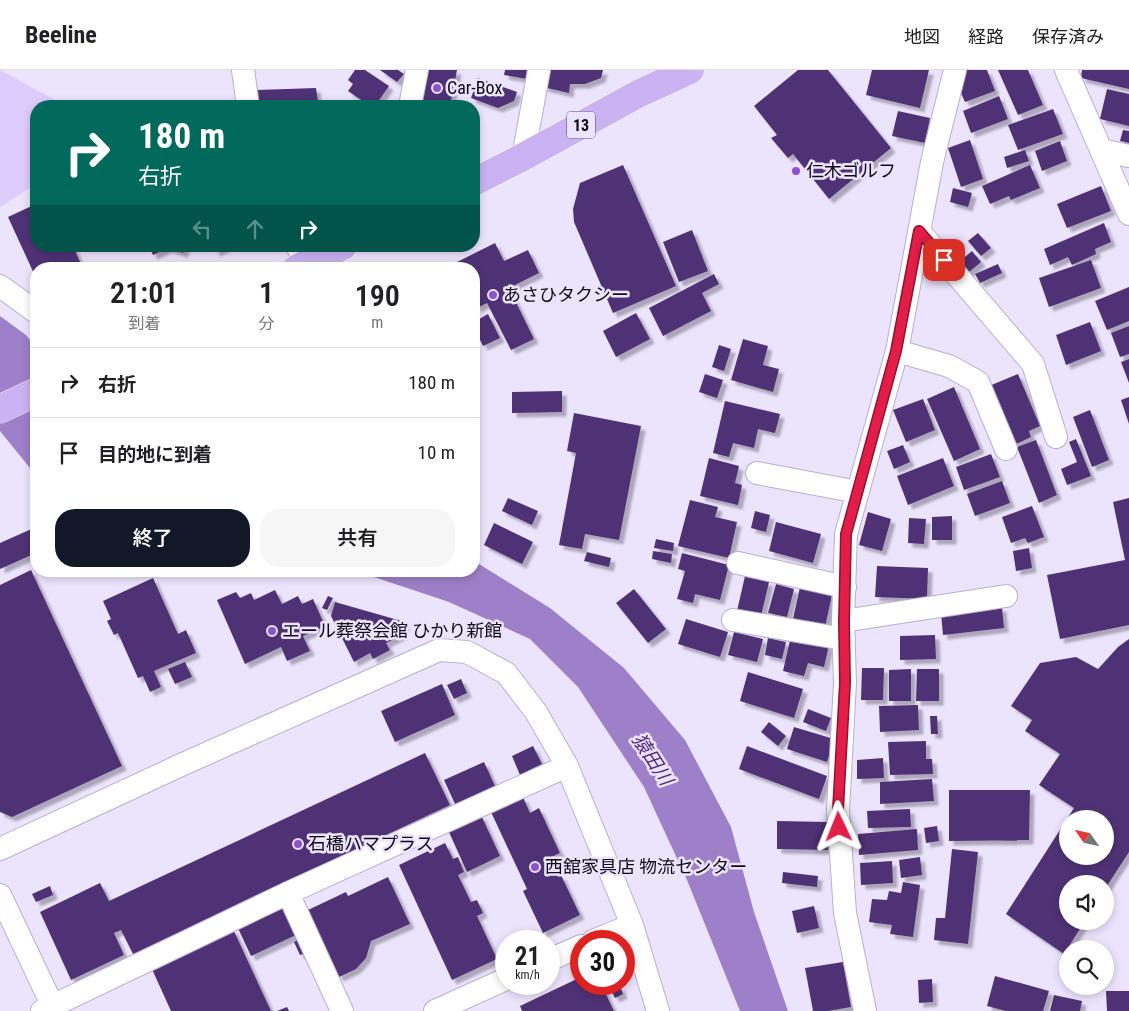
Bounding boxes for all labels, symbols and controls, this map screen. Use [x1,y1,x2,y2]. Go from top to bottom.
text: Beeline [25,21,97,49]
text: 地図 [904,26,940,47]
text: 経路 [968,26,1004,47]
text: 保存済み [1032,26,1104,47]
place label: Car-Box [447,77,502,98]
marker: Car-Box [431,82,443,94]
road number: 13 [567,112,595,138]
text: 180 m [138,116,225,157]
icon: right [55,120,120,185]
place label: 仁木ゴルフ [806,160,896,181]
text: 右折 [138,164,182,189]
marker: 仁木ゴルフ [790,165,802,177]
icon: left [188,215,216,243]
icon: ahead [241,215,269,243]
icon: right [294,215,322,243]
pin [923,239,965,281]
icon: arrive [930,246,958,274]
text: 21:01 [110,275,178,310]
text: 1 [259,275,274,310]
text: 190 [355,278,400,313]
place label: あさひタクシー [503,284,629,305]
marker: あさひタクシー [487,289,499,301]
text: m [371,313,383,332]
text: 到着 [128,314,160,333]
text: 分 [259,314,275,333]
icon: right [55,369,83,397]
text: 180 m [408,371,455,394]
text: 右折 [98,373,136,396]
icon: arrive [55,439,83,467]
text: 10 m [418,441,455,464]
text: 目的地に到着 [98,443,212,466]
button: 終了 [55,509,250,567]
button: 共有 [260,509,455,567]
place label: エール葬祭会館 ひかり新館 [282,620,502,641]
marker: エール葬祭会館 ひかり新館 [266,625,278,637]
water label: 猿田川 [627,729,679,791]
position arrow [812,800,864,852]
north arrow [1059,810,1114,865]
map controls [1059,810,1114,995]
place label: 石橋ハマプラス [308,833,434,854]
marker: 石橋ハマプラス [292,838,304,850]
place label: 西舘家具店 物流センター [545,856,747,877]
marker: 西舘家具店 物流センター [529,861,541,873]
button: sound [1059,875,1114,930]
speed limit sign: 30 [570,930,635,995]
button: search [1059,940,1114,995]
text: 21 [515,942,540,971]
text: km/h [515,968,540,982]

